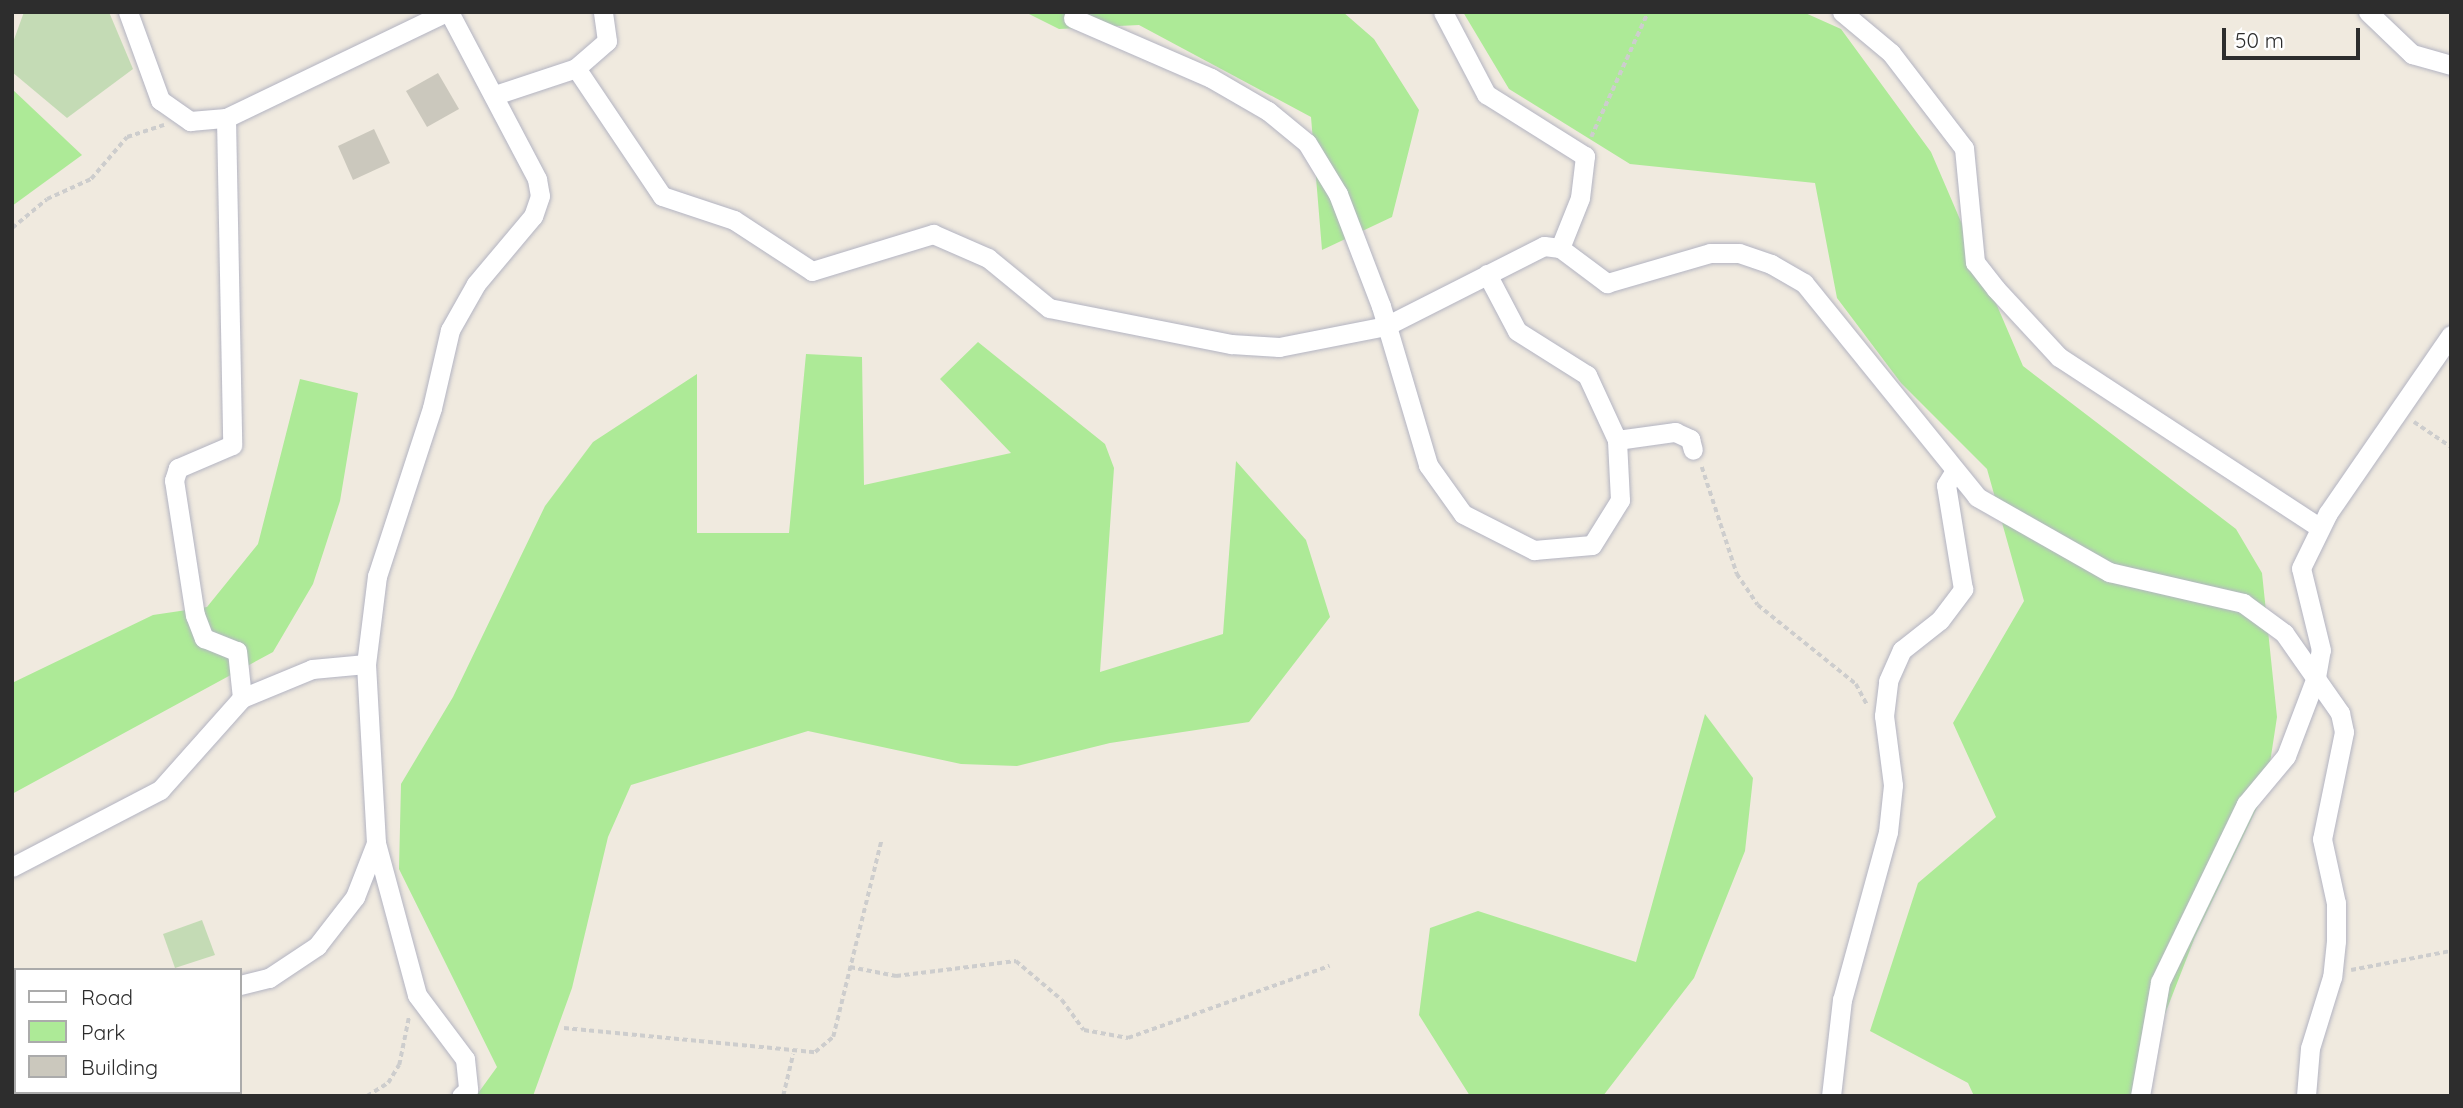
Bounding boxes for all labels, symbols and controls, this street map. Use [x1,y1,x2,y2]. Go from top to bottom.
scale bar [2225,14,2363,58]
text: 50 m [2235,27,2284,53]
legend [14,968,242,1094]
text: Road [81,984,133,1010]
text: Park [81,1019,125,1045]
text: Building [81,1054,158,1080]

